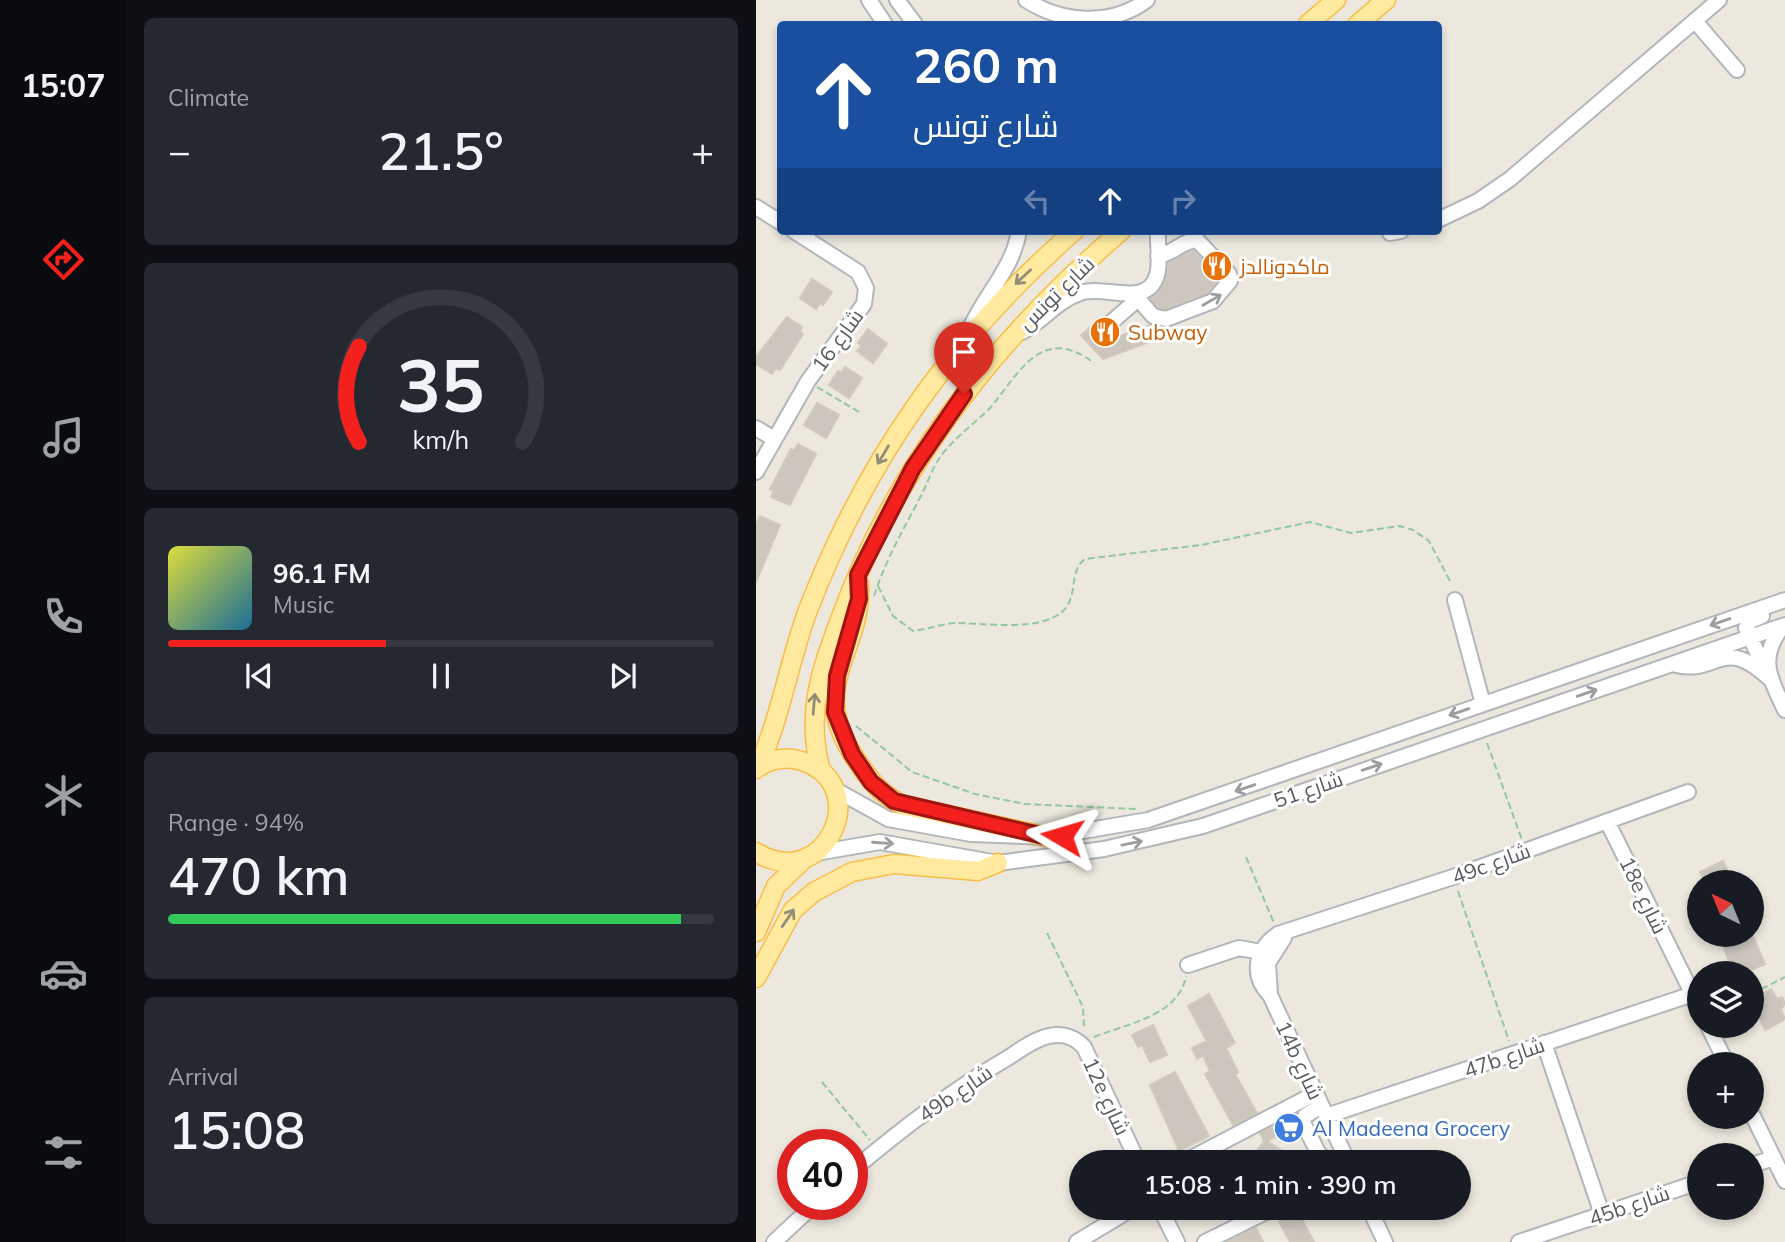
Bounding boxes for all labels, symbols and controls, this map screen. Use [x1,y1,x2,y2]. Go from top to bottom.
text: 260 m [913,34,1059,95]
icon: ahead [798,49,889,140]
text: 15:07 [21,65,105,105]
text: Climate [168,83,249,112]
text: شارع تونس [913,105,1059,145]
text: 21.5° [378,118,504,183]
text: − [168,127,191,175]
text: + [691,127,714,175]
icon: left [1018,182,1056,220]
icon: ahead [1091,182,1129,220]
icon: right [1164,182,1202,220]
icon: directions [39,235,88,284]
restaurant icon: ماكدونالدز [1200,249,1234,283]
street label: شارع تونس [1013,250,1101,337]
place label: ماكدونالدز [1239,253,1330,279]
one-way arrow [1015,268,1032,285]
one-way arrow [1201,293,1221,307]
street label: شارع 16 [806,303,870,378]
restaurant icon: Subway [1088,315,1122,349]
place label: Subway [1128,319,1207,345]
pin [934,322,994,394]
icon: arrive [945,333,983,371]
text: 35 [397,340,485,431]
icon: music [39,413,88,462]
text: km/h [413,424,469,455]
one-way arrow [876,445,890,465]
text: 96.1 FM [273,557,371,590]
text: Music [273,590,334,619]
icon: phone [39,592,88,641]
one-way arrow [1710,617,1732,629]
icon: previous [240,657,278,695]
icon: pause [422,657,460,695]
icon: next [604,657,642,695]
one-way arrow [1575,686,1597,698]
one-way arrow [808,693,821,716]
one-way arrow [1449,707,1471,719]
one-way arrow [1360,760,1382,772]
street label: شارع 51 [1270,765,1347,815]
icon: climate [39,771,88,820]
one-way arrow [1234,783,1256,795]
position arrow [1025,799,1099,873]
text: Range · 94% [168,808,304,837]
one-way arrow [1120,836,1143,850]
one-way arrow [871,837,894,850]
street label: 49c شارع [1448,837,1535,891]
text: 470 km [168,843,349,908]
street label: 18e شارع [1612,852,1674,939]
north arrow [1687,870,1764,947]
map controls [1687,870,1764,1220]
one-way arrow [781,909,795,928]
icon: car [39,949,88,998]
button: layers [1687,961,1764,1038]
street label: 14b شارع [1269,1016,1330,1104]
street label: 47b شارع [1460,1031,1549,1085]
button: + [1687,1052,1764,1129]
street label: 12e شارع [1076,1053,1136,1140]
street label: 49b شارع [913,1059,998,1129]
text: Arrival [168,1062,238,1091]
text: 15:08 [168,1097,305,1162]
supermarket icon: Al Madeena Grocery [1272,1111,1306,1145]
place label: Al Madeena Grocery [1312,1115,1510,1141]
icon: filters [39,1128,88,1177]
speed limit sign: 40 [777,1129,868,1220]
button: − [1687,1143,1764,1220]
text: 15:08 · 1 min · 390 m [1143,1168,1397,1201]
street label: 45b شارع [1585,1179,1674,1233]

